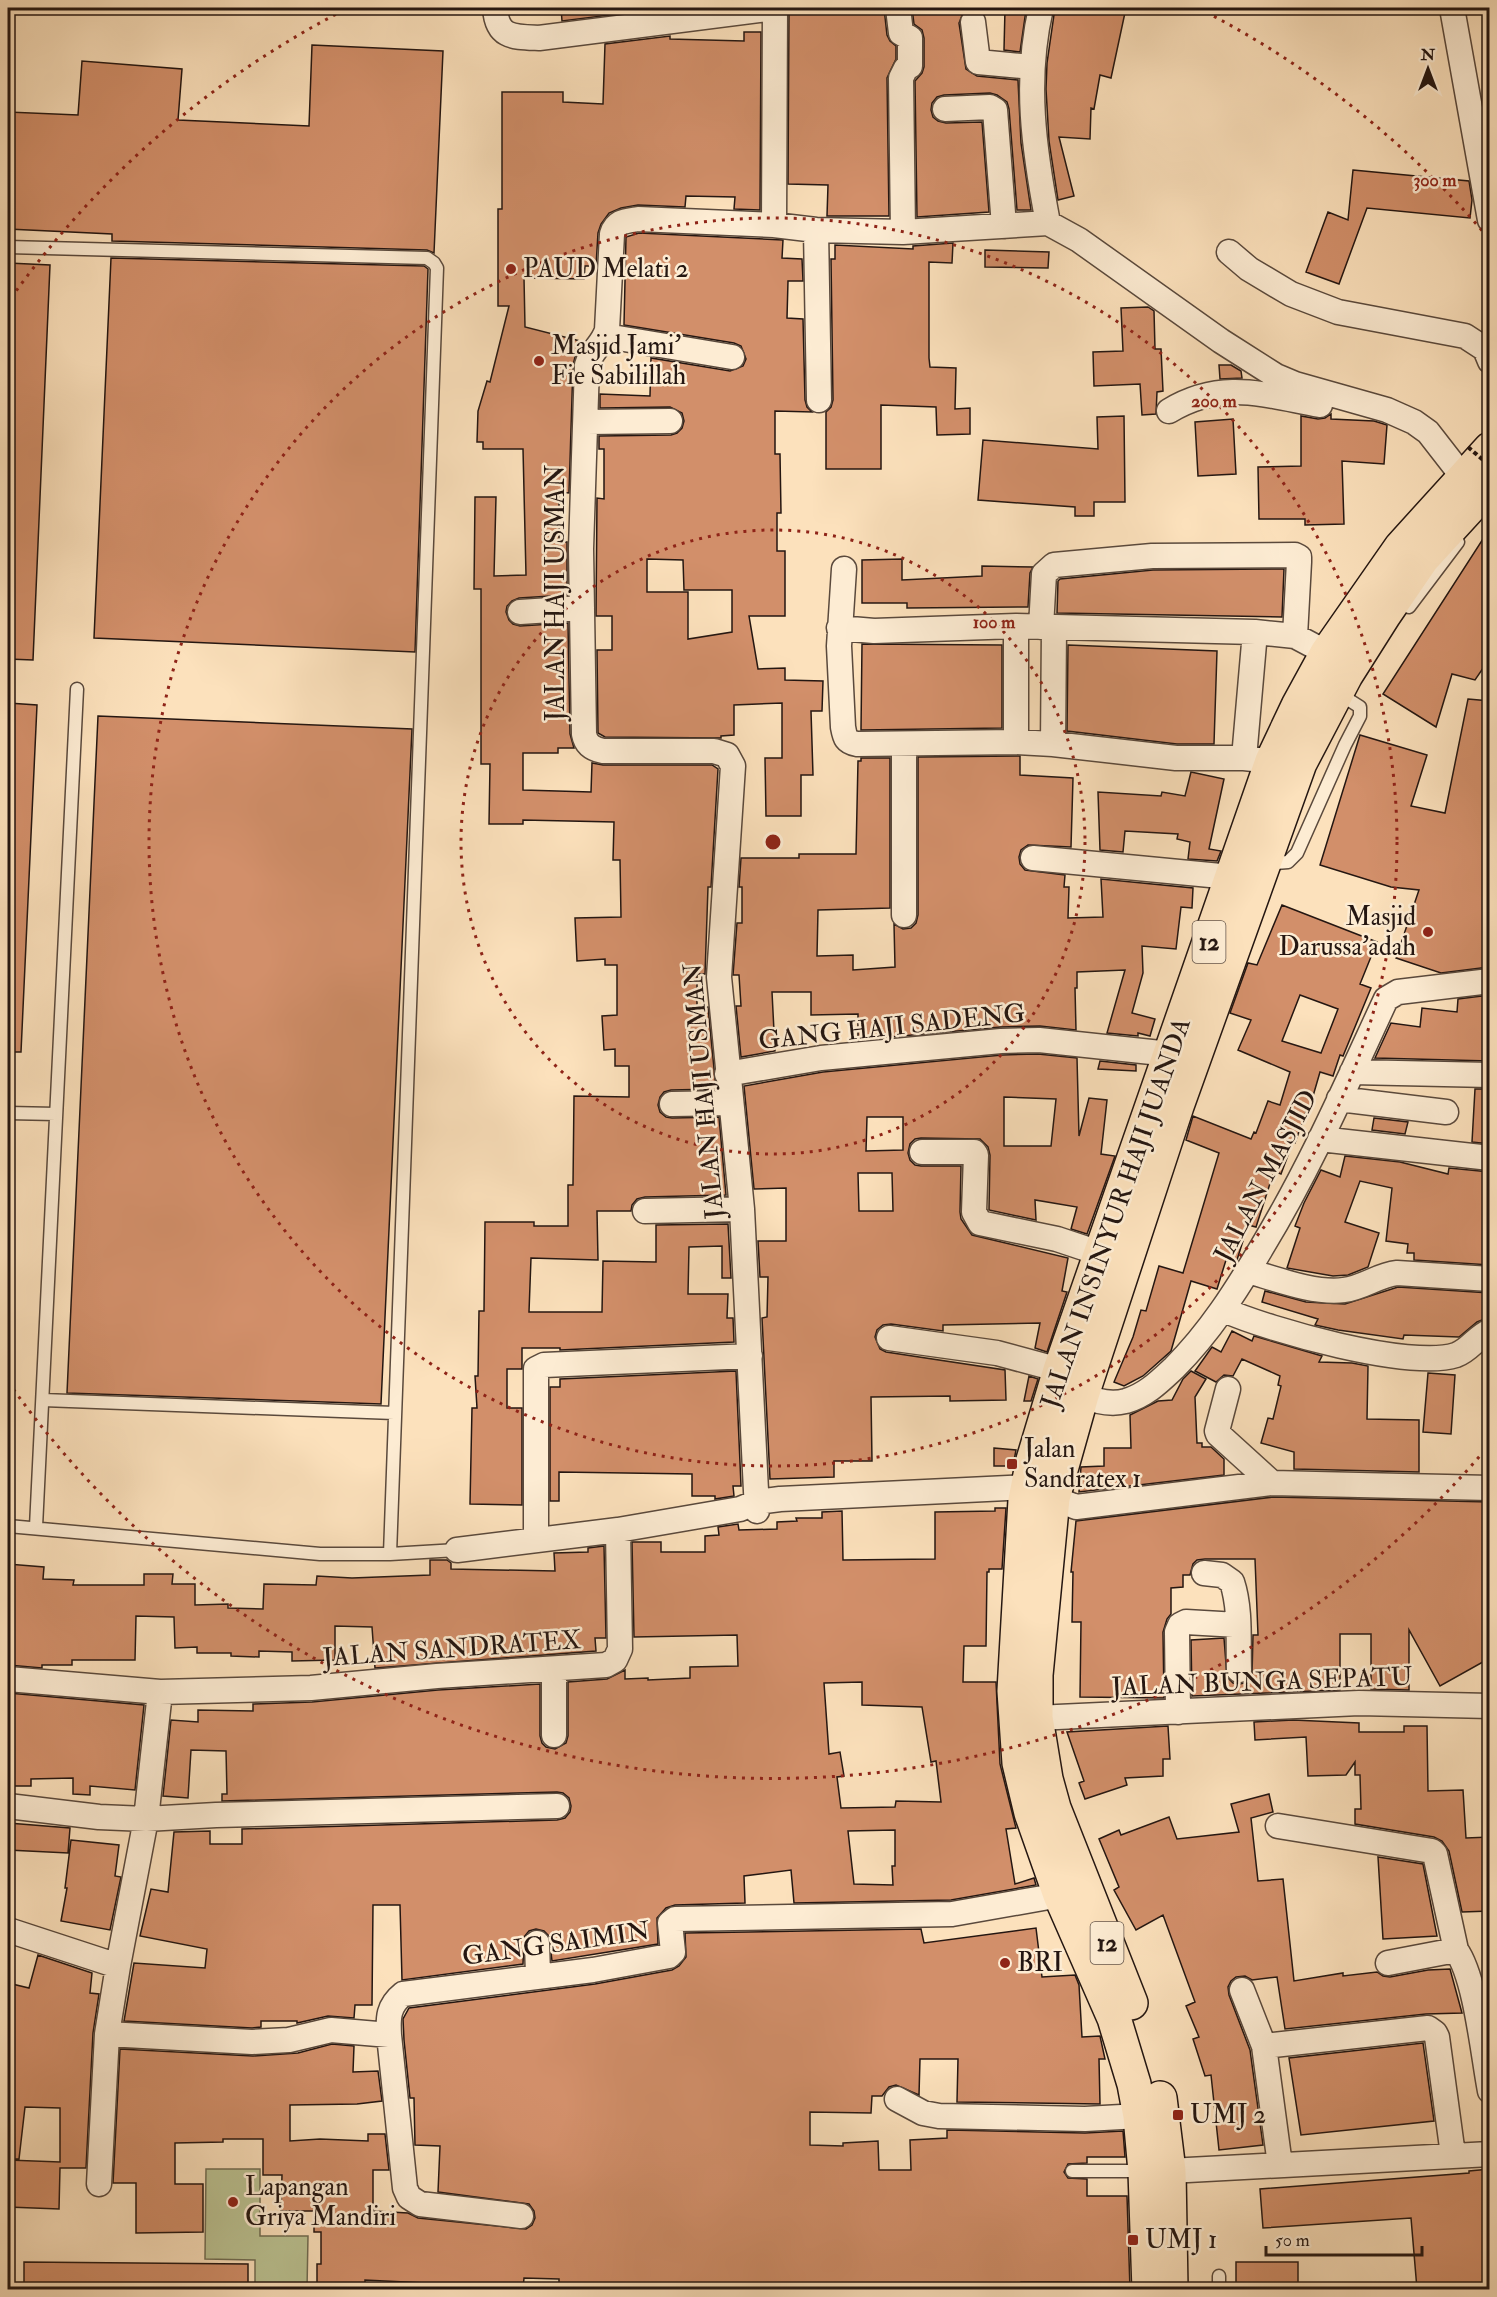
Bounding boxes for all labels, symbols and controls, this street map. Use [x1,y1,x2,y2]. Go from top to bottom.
north arrow [1398,39,1458,99]
text: N [1420,45,1436,65]
text: 300 m [1413,169,1458,192]
place label: PAUD Melati 2 [523,253,689,285]
marker: PAUD Melati 2 [504,262,518,276]
place label: Masjid Jami' Fie Sabilillah [551,330,687,392]
marker: Masjid Jami' Fie Sabilillah [532,354,546,368]
text: 200 m [1191,390,1238,413]
street label: JALAN HAJI USMAN [540,464,572,722]
text: 100 m [973,611,1016,634]
centre of rings [763,832,783,852]
place label: Masjid Darussa'adah [1279,901,1416,963]
road number: 12 [1192,921,1226,963]
marker: Masjid Darussa'adah [1421,925,1435,939]
street label: JALAN HAJI USMAN [677,961,731,1221]
street label: GANG HAJI SADENG [757,997,1027,1057]
street label: JALAN INSINYUR HAJI JUANDA [1034,1013,1198,1413]
street label: JALAN MASJID [1207,1085,1325,1268]
place label: Jalan Sandratex 1 [1023,1433,1141,1495]
marker: Jalan Sandratex 1 [1005,1457,1019,1471]
street label: JALAN SANDRATEX [321,1624,582,1674]
street label: JALAN BUNGA SEPATU [1110,1661,1413,1703]
street label: GANG SAIMIN [460,1915,653,1973]
road number: 12 [1090,1922,1124,1964]
place label: BRI [1017,1947,1063,1979]
marker: BRI [998,1956,1012,1970]
place label: UMJ 2 [1190,2099,1266,2131]
marker: UMJ 2 [1171,2108,1185,2122]
place label: Lapangan Griya Mandiri [245,2171,396,2233]
marker: Lapangan Griya Mandiri [226,2195,240,2209]
scale bar [1266,2219,1422,2257]
place label: UMJ 1 [1145,2224,1217,2256]
text: 50 m [1275,2229,1310,2252]
marker: UMJ 1 [1126,2233,1140,2247]

